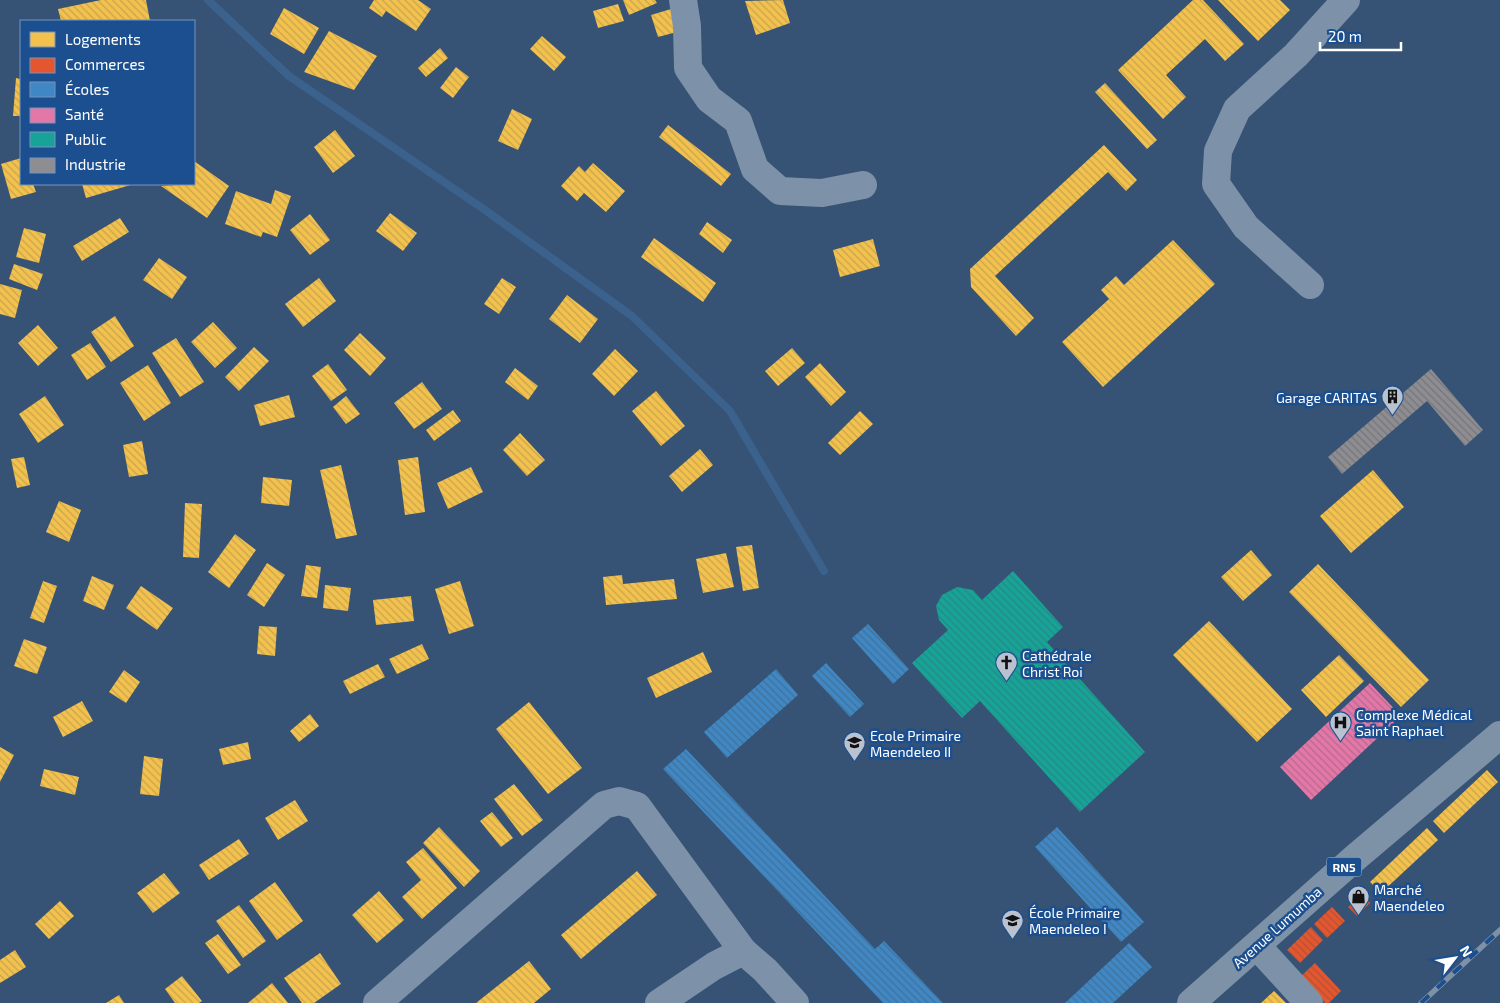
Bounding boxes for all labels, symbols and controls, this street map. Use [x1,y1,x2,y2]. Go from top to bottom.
legend [20,20,195,185]
scale bar [1320,20,1401,52]
text: 20 m [1328,27,1362,45]
text: Logements [65,30,141,48]
text: Commerces [65,55,145,73]
text: Écoles [65,80,109,98]
text: Santé [65,105,104,123]
text: Public [65,130,106,148]
text: Industrie [65,155,126,173]
building icon: Garage CARITAS [1381,385,1405,416]
place label: Garage CARITAS [1276,389,1377,406]
place label: Cathédrale Christ Roi [1022,647,1092,680]
church icon: Cathédrale Christ Roi [994,651,1018,682]
place label: Complexe Médical Saint Raphael [1356,706,1473,739]
hospital icon: Complexe Médical Saint Raphael [1328,710,1352,741]
place label: Ecole Primaire Maendeleo II [870,727,961,760]
school or university icon: Ecole Primaire Maendeleo II [842,731,866,762]
road number: RN5 [1326,858,1362,876]
place label: Marché Maendeleo [1374,881,1445,914]
street label: Avenue Lumumba [1229,883,1325,971]
shop icon: Marché Maendeleo [1346,885,1370,916]
place label: École Primaire Maendeleo I [1029,904,1120,937]
school or university icon: École Primaire Maendeleo I [1001,908,1025,939]
north arrow [1430,933,1480,983]
text: N [1457,942,1476,960]

